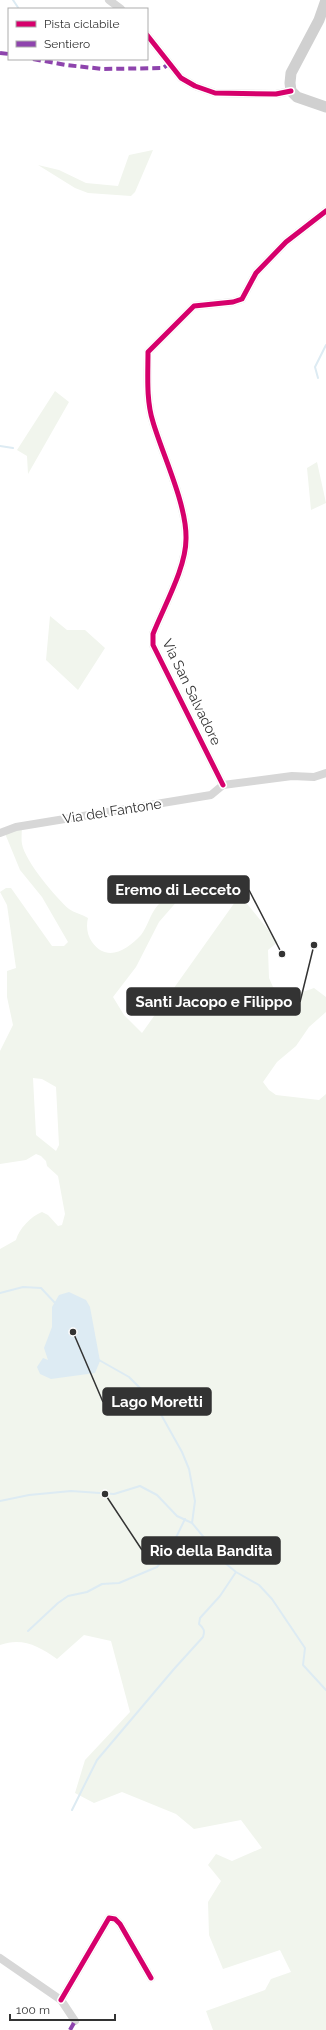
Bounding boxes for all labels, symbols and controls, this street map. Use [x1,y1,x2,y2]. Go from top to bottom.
legend [8,8,148,60]
text: Pista ciclabile [44,17,119,31]
text: Sentiero [44,37,90,51]
street label: Via San Salvadore [159,636,225,748]
street label: Via del Fantone [61,795,163,827]
callout: Eremo di Lecceto [108,876,249,903]
text: Eremo di Lecceto [115,881,241,899]
callout: Santi Jacopo e Filippo [127,988,300,1015]
text: Santi Jacopo e Filippo [136,993,292,1011]
callout: Lago Moretti [103,1388,211,1415]
text: Lago Moretti [111,1393,203,1411]
callout: Rio della Bandita [142,1537,280,1564]
text: Rio della Bandita [150,1542,273,1560]
scale bar [10,1996,115,2022]
text: 100 m [16,2003,50,2017]

